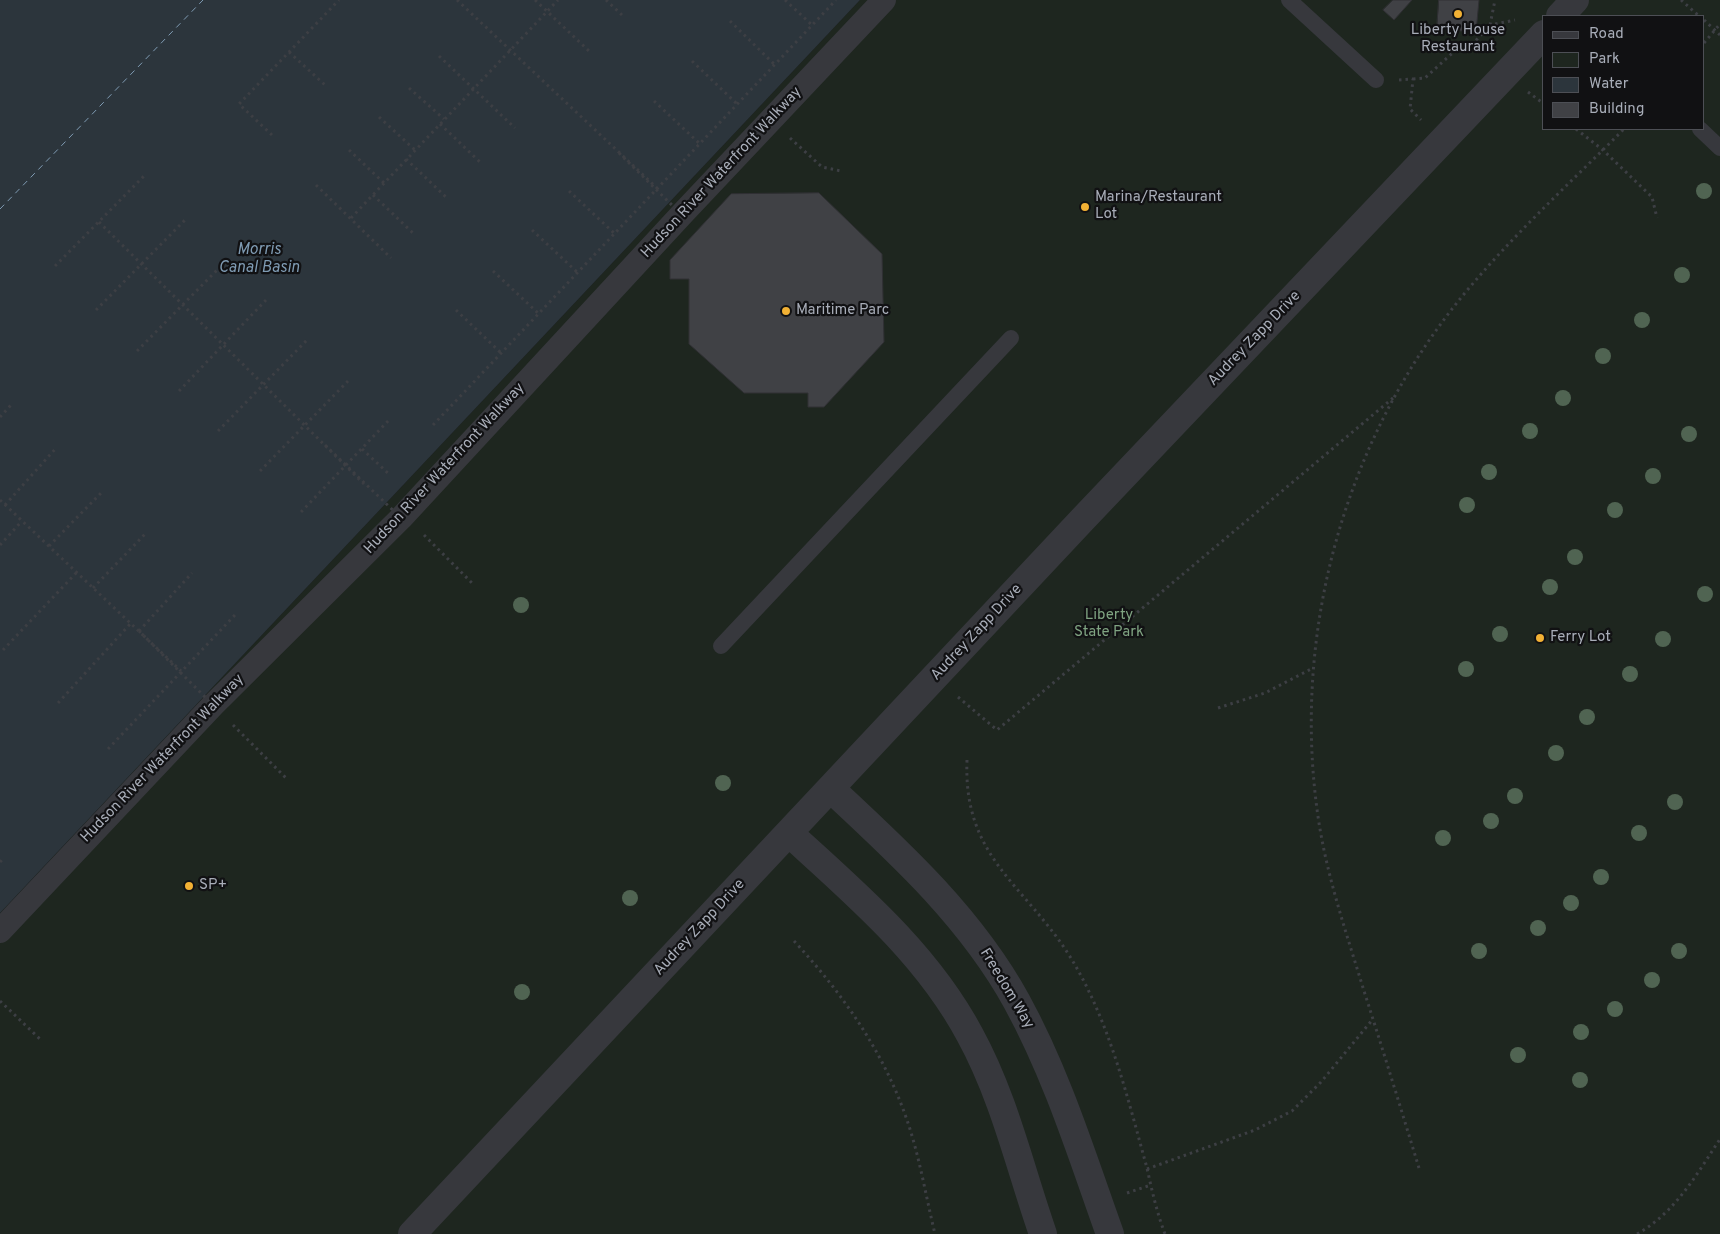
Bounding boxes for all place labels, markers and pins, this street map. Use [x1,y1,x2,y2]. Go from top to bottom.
marker: Liberty House Restaurant [1452,8,1464,20]
place label: Liberty House Restaurant [1411,22,1505,57]
place label: Marina/Restaurant Lot [1095,189,1222,224]
marker: Marina/Restaurant Lot [1079,201,1091,213]
place label: Maritime Parc [796,302,889,320]
marker: Maritime Parc [780,305,792,317]
place label: Ferry Lot [1550,629,1611,647]
marker: Ferry Lot [1534,632,1546,644]
place label: SP+ [199,877,227,895]
marker: SP+ [183,880,195,892]

